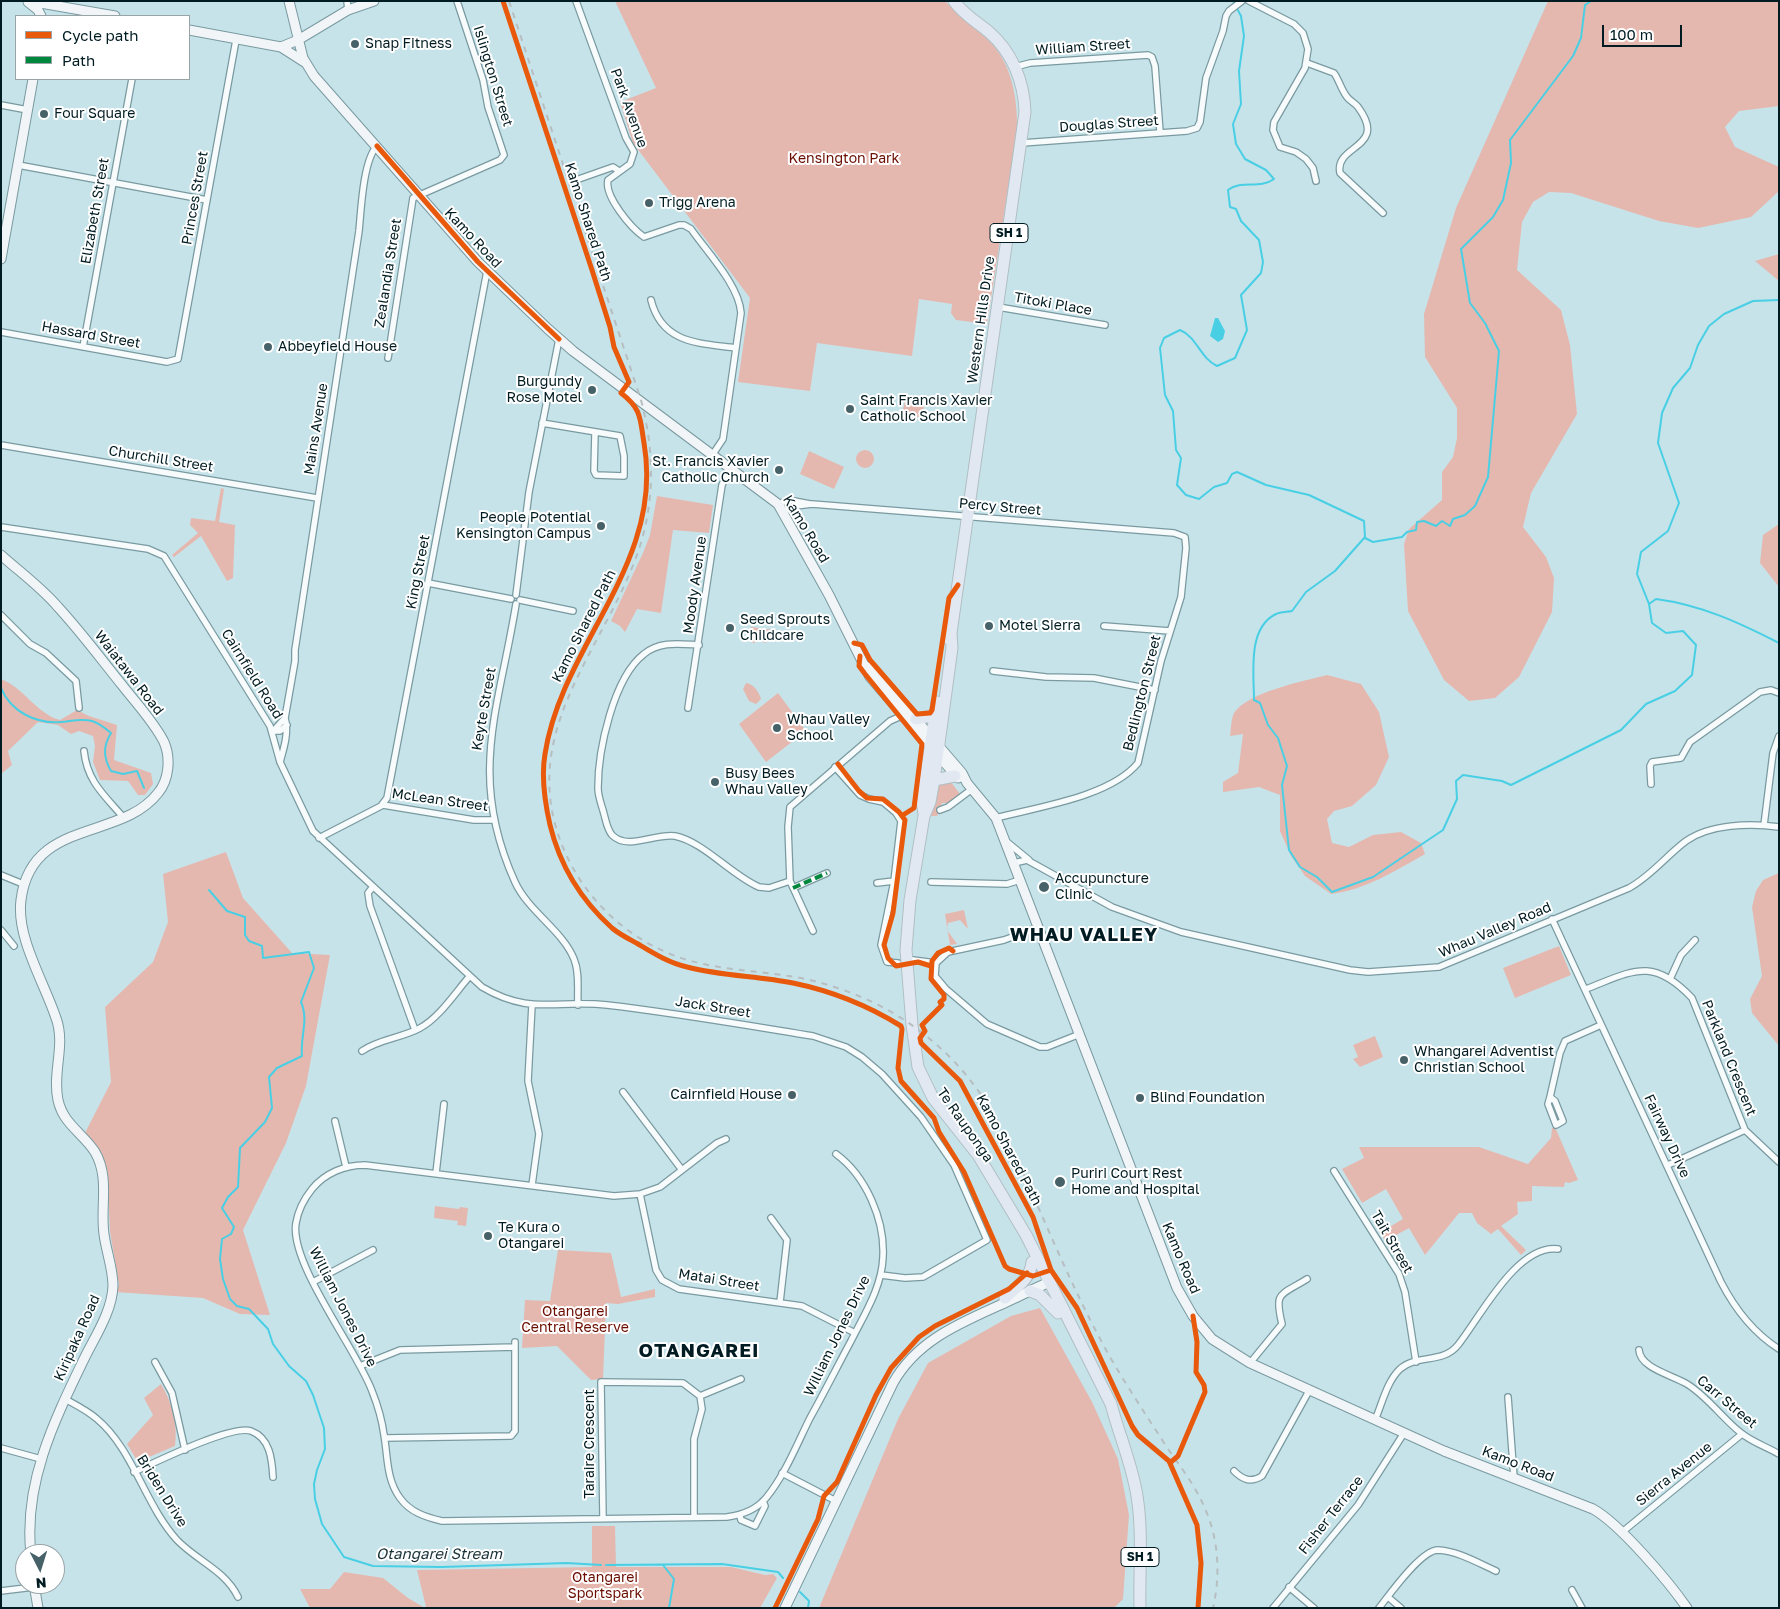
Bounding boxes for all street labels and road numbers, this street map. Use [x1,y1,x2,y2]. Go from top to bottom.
street label: Islington Street [470,23,516,129]
street label: William Street [1035,35,1131,59]
street label: Park Avenue [607,66,651,150]
street label: Douglas Street [1059,112,1159,136]
street label: Princes Street [178,150,212,246]
street label: Elizabeth Street [77,157,113,265]
street label: Kamo Shared Path [561,161,615,283]
street label: Kamo Road [441,204,505,272]
street label: Zealandia Street [371,217,405,329]
road number: SH 1 [990,224,1028,242]
street label: Western Hills Drive [964,255,998,385]
street label: Titoki Place [1013,289,1093,319]
street label: Hassard Street [40,318,142,352]
street label: Mains Avenue [300,382,332,476]
street label: Churchill Street [107,442,215,476]
street label: Kamo Road [779,492,833,566]
street label: Percy Street [958,495,1042,519]
street label: King Street [403,533,433,611]
street label: Moody Avenue [680,535,710,635]
street label: Kamo Shared Path [548,567,620,685]
street label: Cairnfield Road [218,626,286,722]
street label: Waiatawa Road [91,627,167,719]
street label: Bedlington Street [1119,633,1165,753]
street label: Keyte Street [468,666,500,752]
street label: McLean Street [391,785,489,815]
street label: Whau Valley Road [1436,899,1554,961]
street label: Jack Street [674,993,752,1021]
street label: Parkland Crescent [1698,998,1760,1118]
street label: Te Rauponga [933,1085,997,1165]
street label: Kamo Shared Path [973,1091,1045,1209]
street label: Fairway Drive [1640,1092,1694,1180]
street label: Tait Street [1367,1208,1417,1276]
street label: Kamo Road [1158,1220,1204,1296]
street label: William Jones Drive [306,1244,380,1370]
street label: Matai Street [677,1265,761,1295]
street label: William Jones Drive [800,1273,874,1399]
street label: Kiripaka Road [50,1292,104,1384]
street label: Carr Street [1694,1372,1760,1432]
street label: Taraire Crescent [582,1389,598,1499]
street label: Sierra Avenue [1633,1438,1715,1510]
street label: Kamo Road [1480,1443,1556,1485]
street label: Briden Drive [133,1452,191,1530]
street label: Fisher Terrace [1295,1472,1367,1558]
road number: SH 1 [1121,1548,1159,1566]

